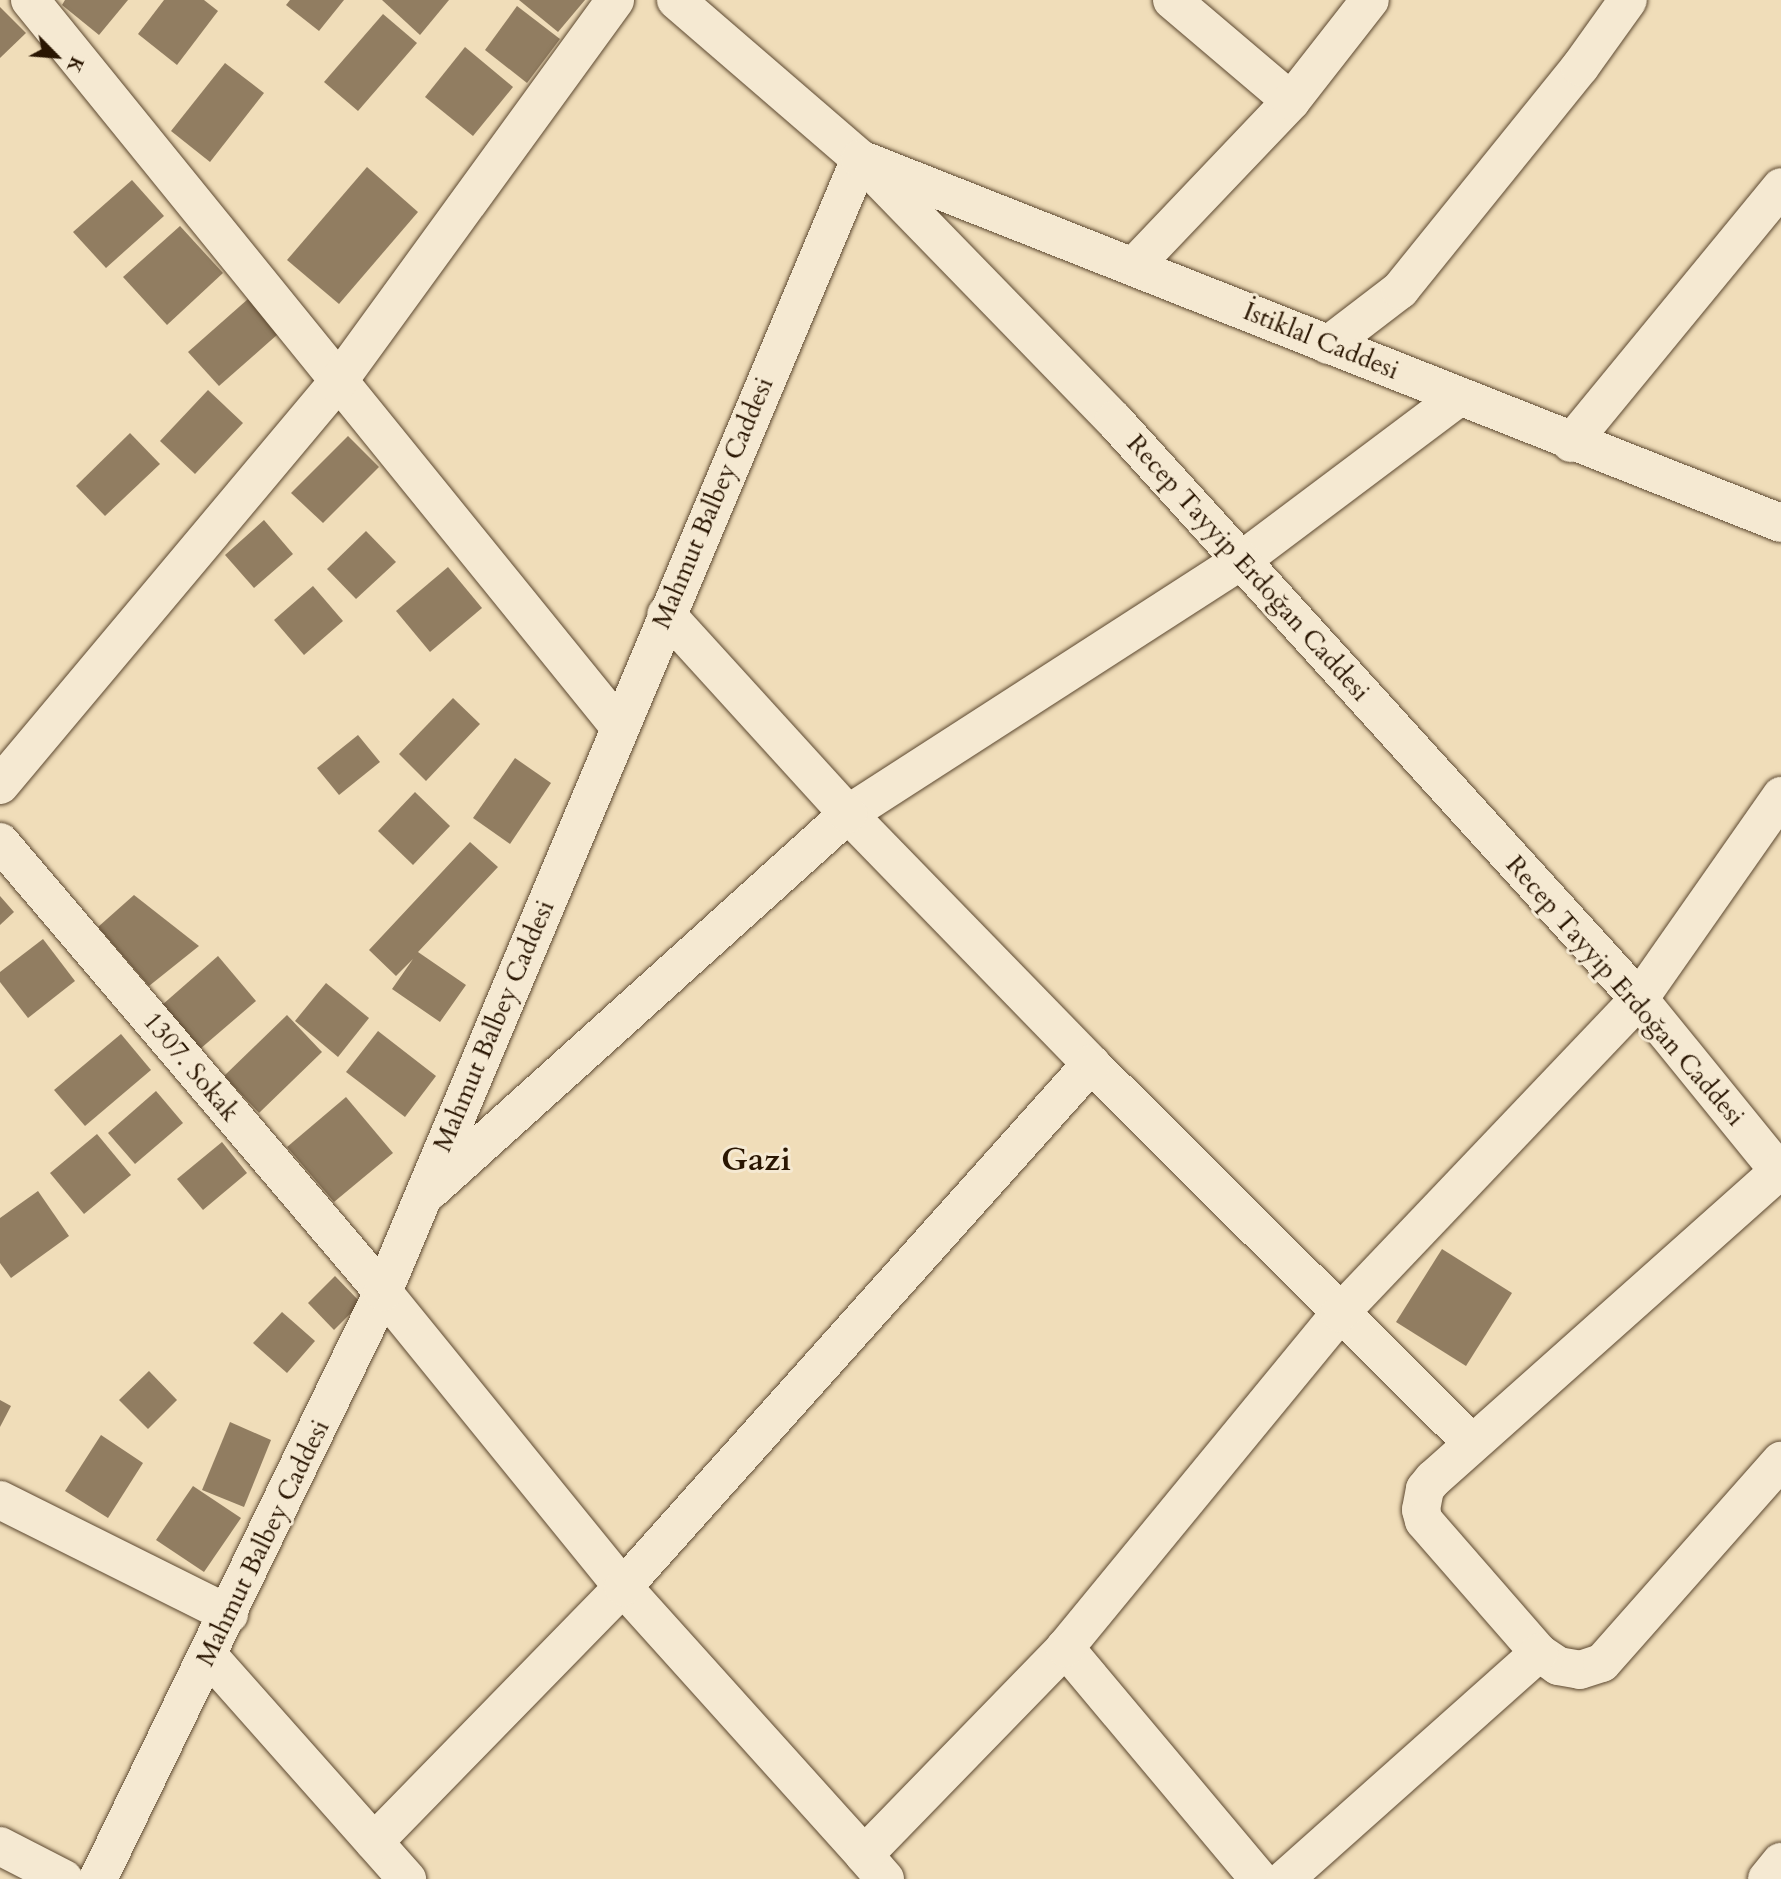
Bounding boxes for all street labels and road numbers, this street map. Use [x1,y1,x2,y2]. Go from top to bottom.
street label: İstiklal Caddesi [1239,296,1403,386]
street label: Mahmut Balbey Caddesi [646,373,780,633]
street label: Recep Tayyip Erdoğan Caddesi [1120,428,1376,708]
street label: Recep Tayyip Erdoğan Caddesi [1499,850,1751,1132]
street label: Mahmut Balbey Caddesi [427,896,561,1156]
street label: 1307. Sokak [136,1006,246,1128]
street label: Mahmut Balbey Caddesi [190,1415,336,1671]

